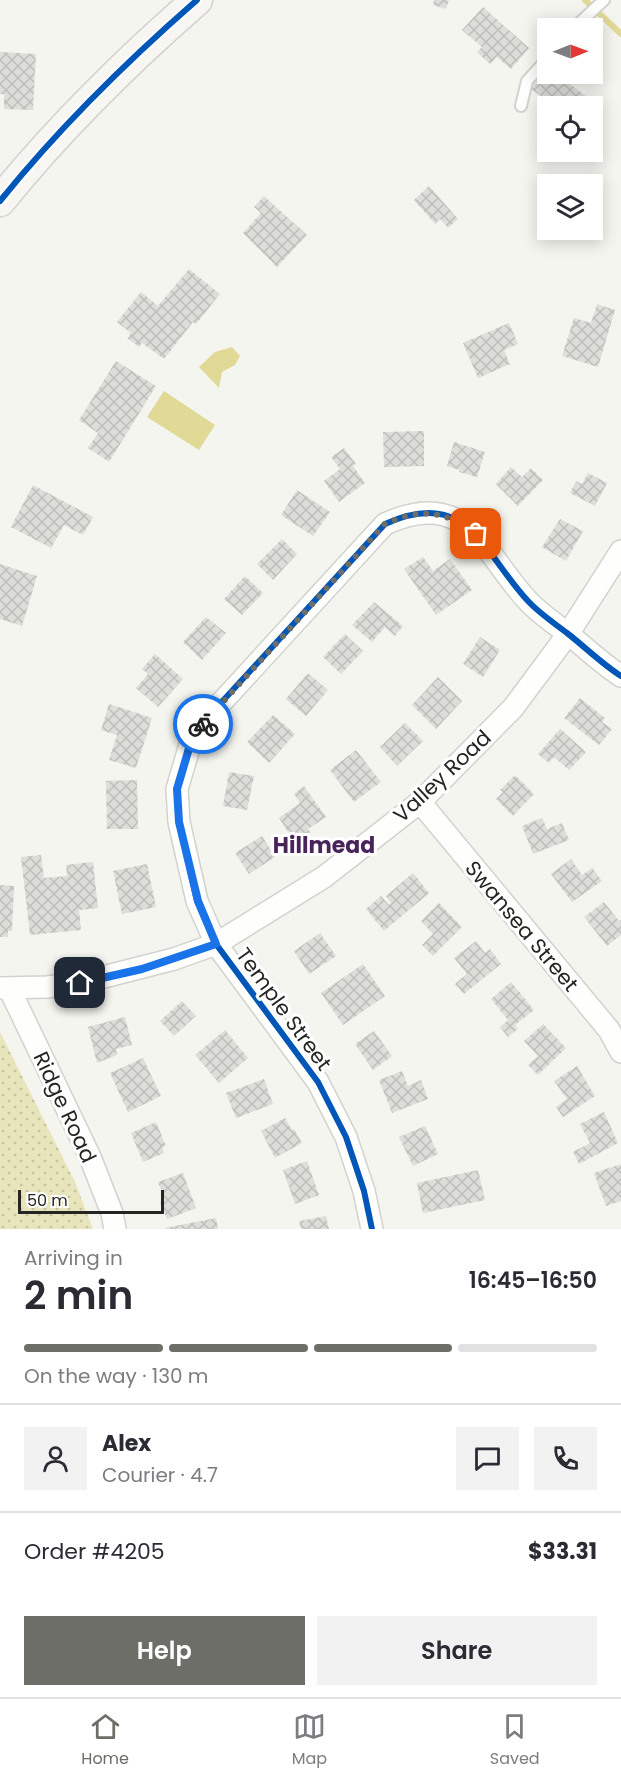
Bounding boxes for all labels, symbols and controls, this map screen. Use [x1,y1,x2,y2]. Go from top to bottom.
north arrow [537,18,603,84]
map controls [537,18,603,240]
button: locate [537,96,603,162]
button: layers [537,174,603,240]
pin [450,508,501,559]
icon: bag [459,517,492,550]
courier [173,694,233,754]
icon: bike [187,708,220,741]
street label: Valley Road [387,723,497,829]
district label: Hillmead [273,830,375,861]
street label: Swansea Street [459,854,585,998]
street label: Temple Street [230,942,338,1076]
pin [54,957,105,1008]
icon: home [63,966,96,999]
street label: Ridge Road [27,1047,103,1167]
scale bar [18,1187,164,1214]
text: 50 m [27,1189,68,1212]
text: Arriving in [24,1244,123,1272]
text: 16:45–16:50 [469,1265,597,1296]
text: 2 min [24,1268,133,1323]
text: On the way · 130 m [24,1362,208,1390]
button: person [24,1427,87,1490]
button: chat [456,1427,519,1490]
button: phone [534,1427,597,1490]
text: Alex [102,1428,151,1459]
text: Courier · 4.7 [102,1461,218,1489]
text: Order #4205 [24,1536,165,1567]
text: $33.31 [528,1536,597,1567]
button: Help [24,1616,305,1685]
button: Share [317,1616,597,1685]
tab: Home [81,1710,129,1771]
tab: Map [292,1710,327,1771]
tab: Saved [490,1710,540,1771]

